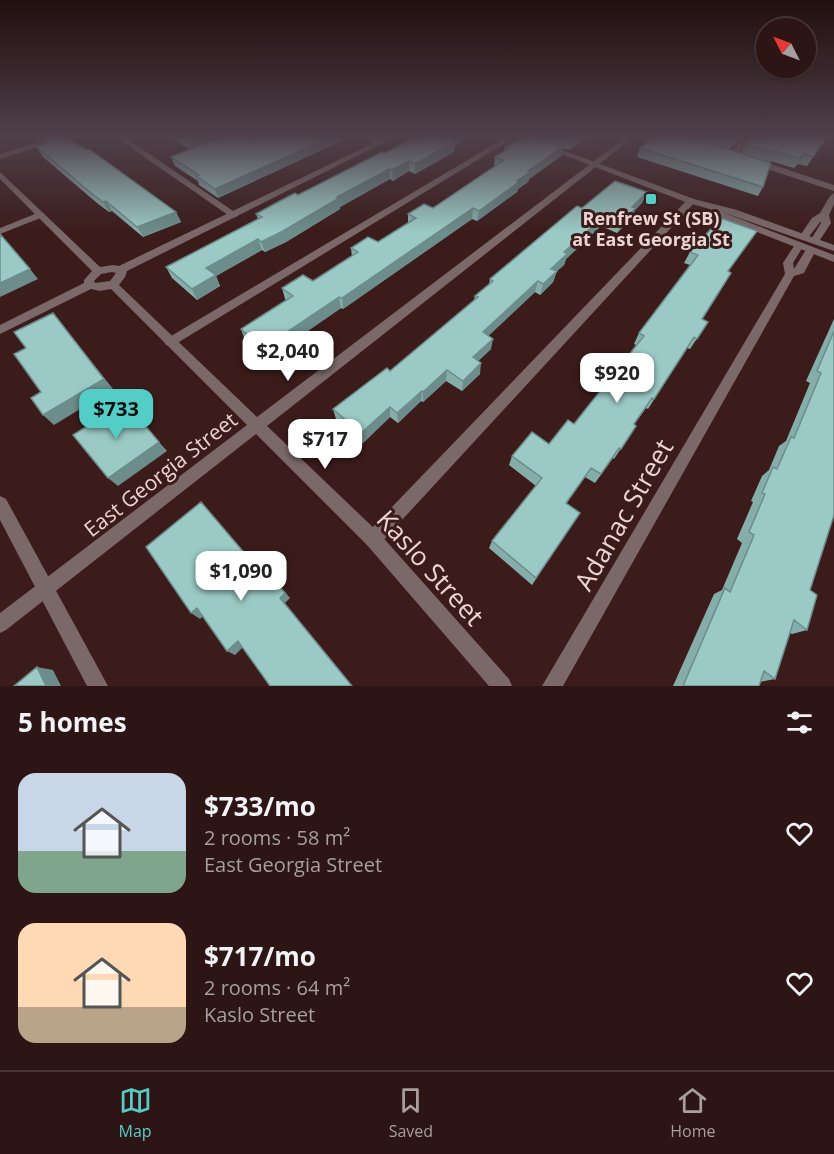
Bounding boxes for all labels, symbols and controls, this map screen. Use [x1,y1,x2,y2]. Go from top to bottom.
north arrow [756,18,816,78]
map controls [756,18,816,78]
marker: Renfrew St (SB) at East Georgia St [644,192,658,206]
place label: Renfrew St (SB) at East Georgia St [572,206,730,251]
pin: $2,040 [239,331,337,382]
text: $2,040 [257,337,319,364]
pin: $920 [581,353,653,404]
text: $920 [594,359,640,386]
pin: $733 [80,389,152,440]
text: $733 [93,395,139,422]
street label: East Georgia Street [78,406,243,543]
pin: $717 [289,419,361,470]
text: $717 [302,425,348,452]
street label: Adanac Street [565,432,681,597]
street label: Kaslo Street [369,502,492,633]
pin: $1,090 [192,551,290,602]
text: $1,090 [210,557,272,584]
text: 5 homes [18,704,127,740]
icon: filters [783,706,816,739]
text: $733/mo [204,788,316,824]
icon: home [66,797,138,869]
icon: heart [783,817,816,850]
text: 2 rooms · 58 m² [204,824,350,851]
text: East Georgia Street [204,851,382,878]
text: $717/mo [204,938,316,974]
icon: home [66,947,138,1019]
icon: heart [783,967,816,1000]
text: 2 rooms · 64 m² [204,974,350,1001]
text: Kaslo Street [204,1001,315,1028]
tab: Map [119,1084,152,1142]
tab: Saved [389,1084,433,1142]
tab: Home [670,1084,715,1142]

